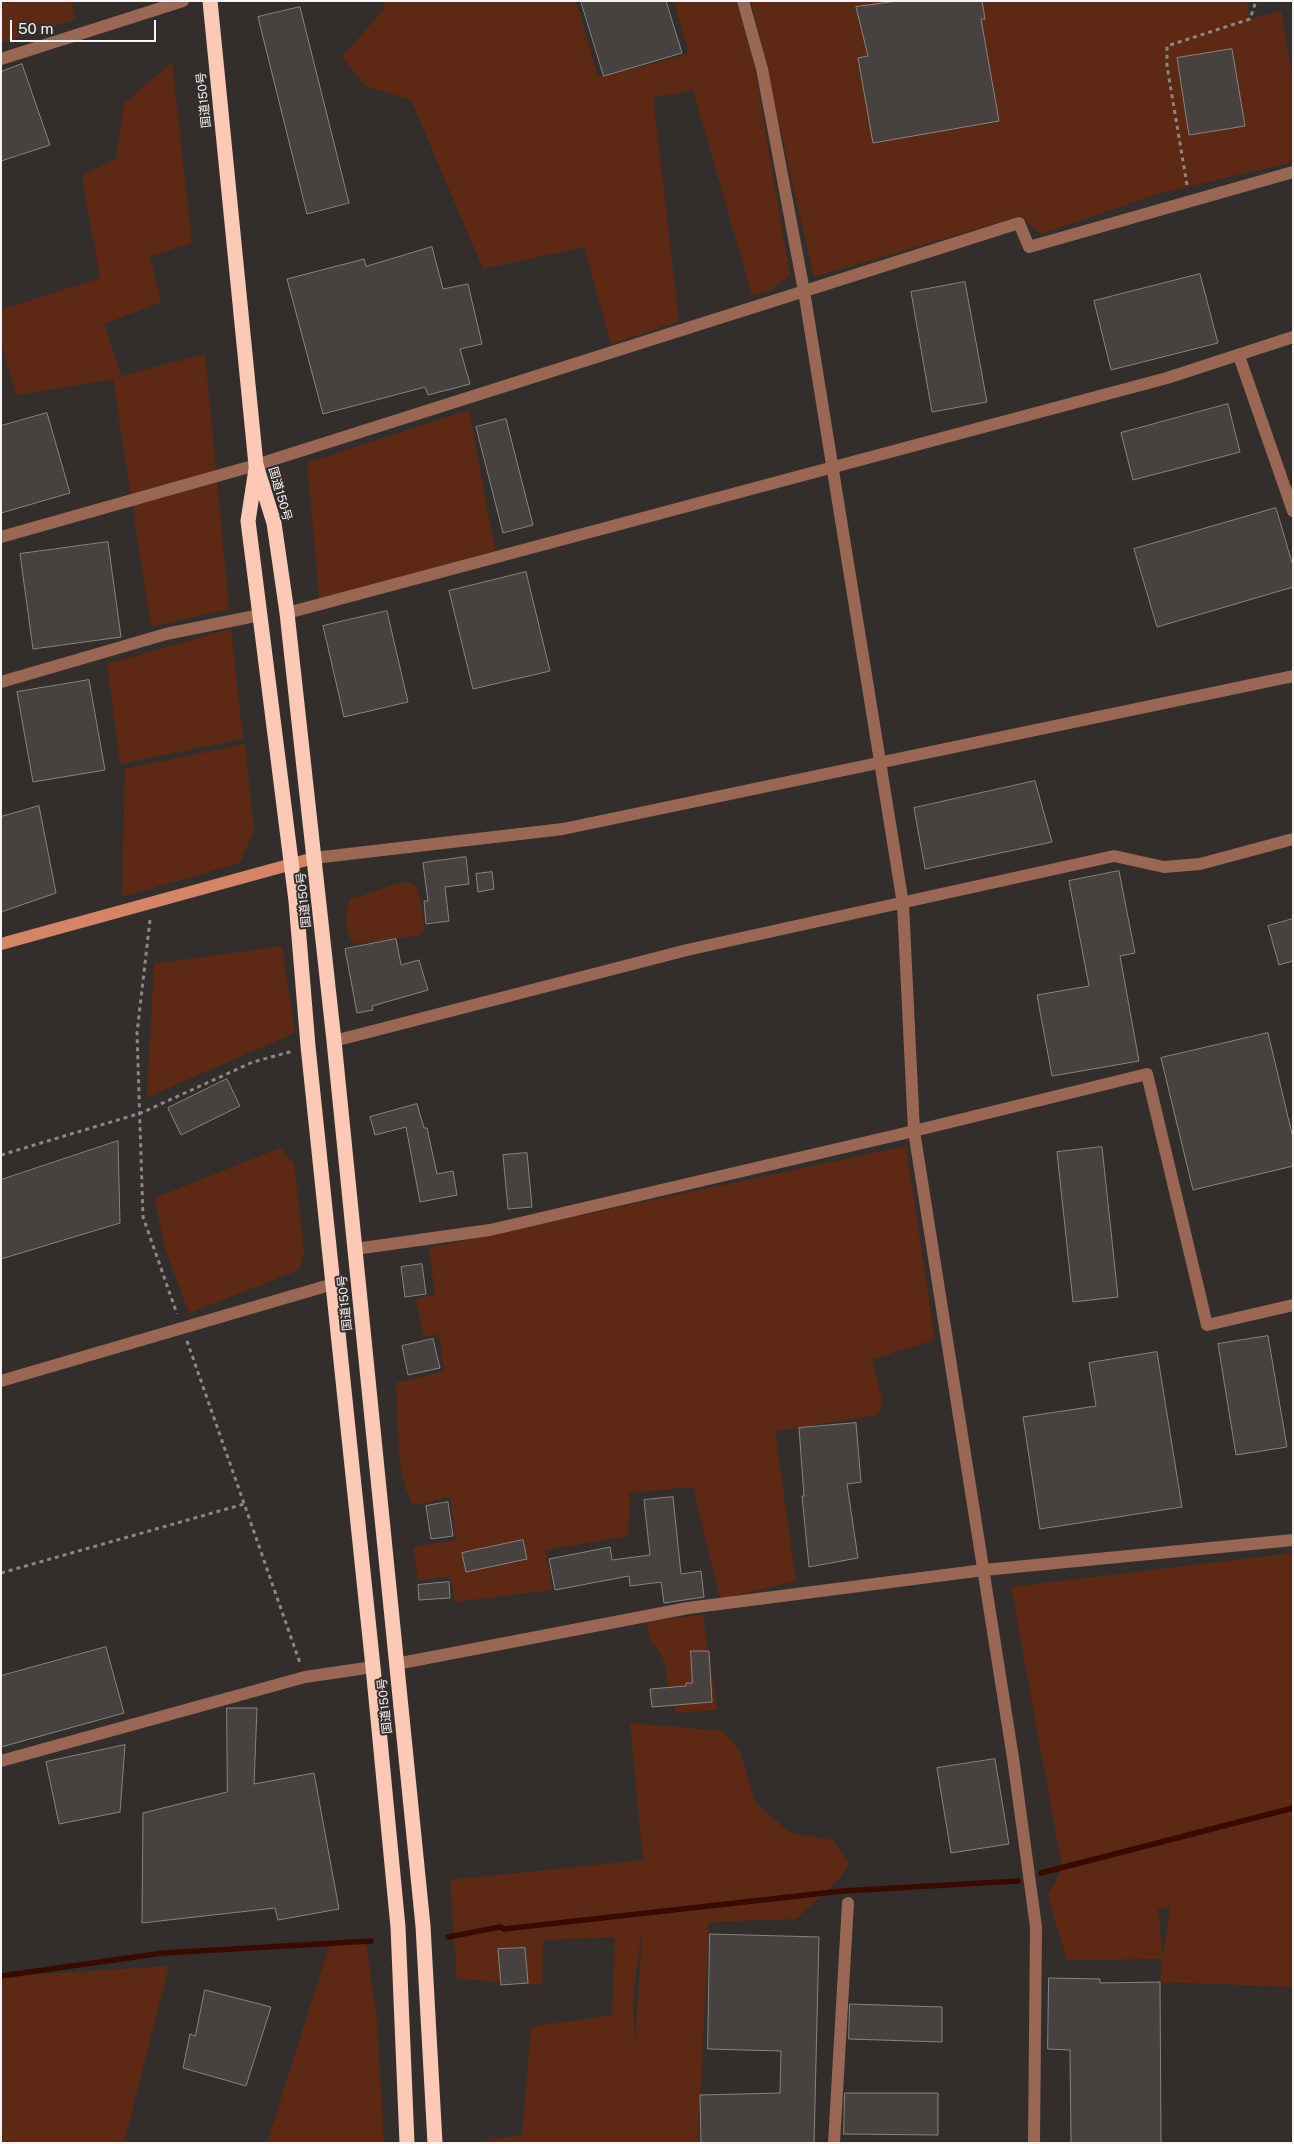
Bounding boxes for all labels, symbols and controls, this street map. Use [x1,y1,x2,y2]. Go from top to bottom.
scale bar [12,10,159,42]
text: 50 m [18,20,53,37]
street label: 国道150号 [194,71,214,129]
street label: 国道150号 [265,465,295,523]
street label: 国道150号 [294,871,314,929]
street label: 国道150号 [335,1274,355,1332]
street label: 国道150号 [375,1677,395,1735]

